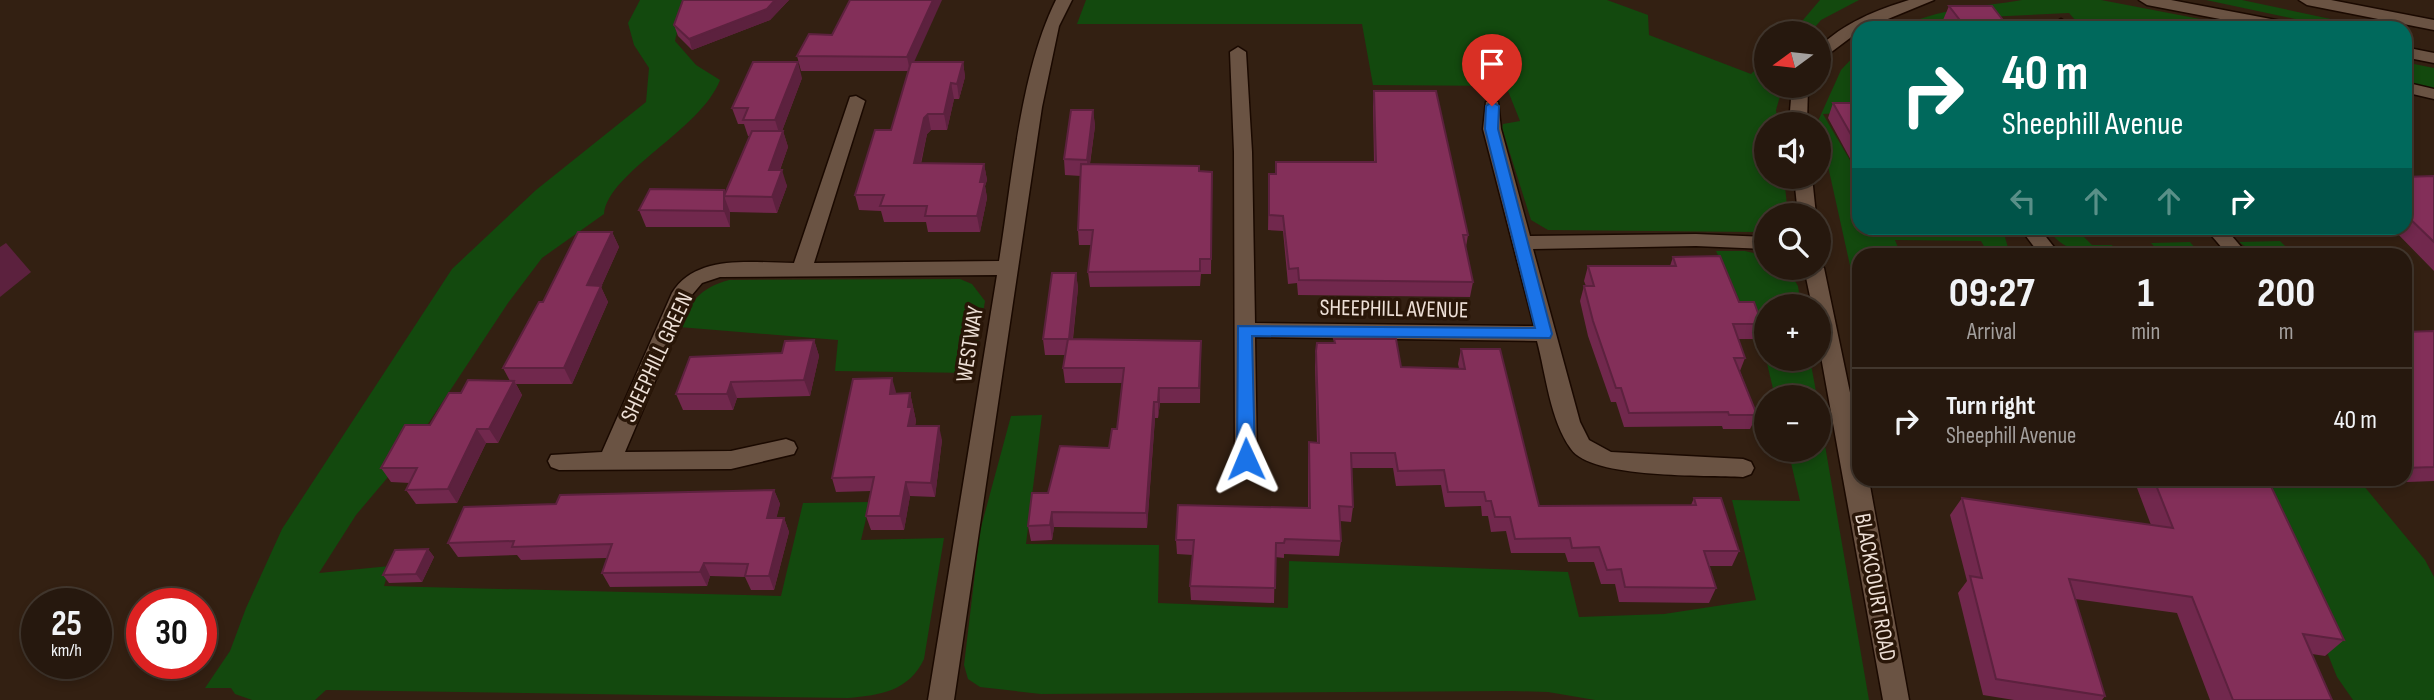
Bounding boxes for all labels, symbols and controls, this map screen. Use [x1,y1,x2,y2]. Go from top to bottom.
north arrow [1754,21,1830,98]
map controls [1754,21,1831,462]
pin [1462,34,1522,106]
icon: arrive [1473,45,1511,83]
text: 40 m [2002,45,2088,104]
icon: right [1887,49,1978,140]
text: Sheephill Avenue [2002,105,2183,144]
button: sound [1754,112,1831,189]
icon: left [2004,182,2042,220]
icon: ahead [2077,182,2115,220]
icon: ahead [2150,182,2188,220]
icon: right [2223,182,2261,220]
button: search [1754,203,1831,280]
text: 09:27 [1949,268,2035,319]
text: 1 [2138,268,2154,319]
text: 200 [2257,268,2315,319]
street label: SHEEPHILL GREEN [615,288,699,427]
street label: SHEEPHILL AVENUE [1319,294,1469,324]
button: + [1754,294,1831,371]
street label: WESTWAY [950,304,990,384]
text: Arrival [1967,318,2016,346]
text: min [2131,318,2160,346]
text: m [2279,318,2293,346]
button: − [1754,385,1831,462]
text: Turn right [1946,391,2035,422]
icon: right [1887,402,1925,440]
text: 40 m [2334,405,2377,436]
position arrow [1209,422,1283,496]
text: Sheephill Avenue [1946,422,2076,450]
street label: BLACKCOURT ROAD [1848,511,1902,663]
speed limit sign: 30 [126,588,217,679]
text: 25 [51,603,82,646]
text: km/h [51,640,82,661]

